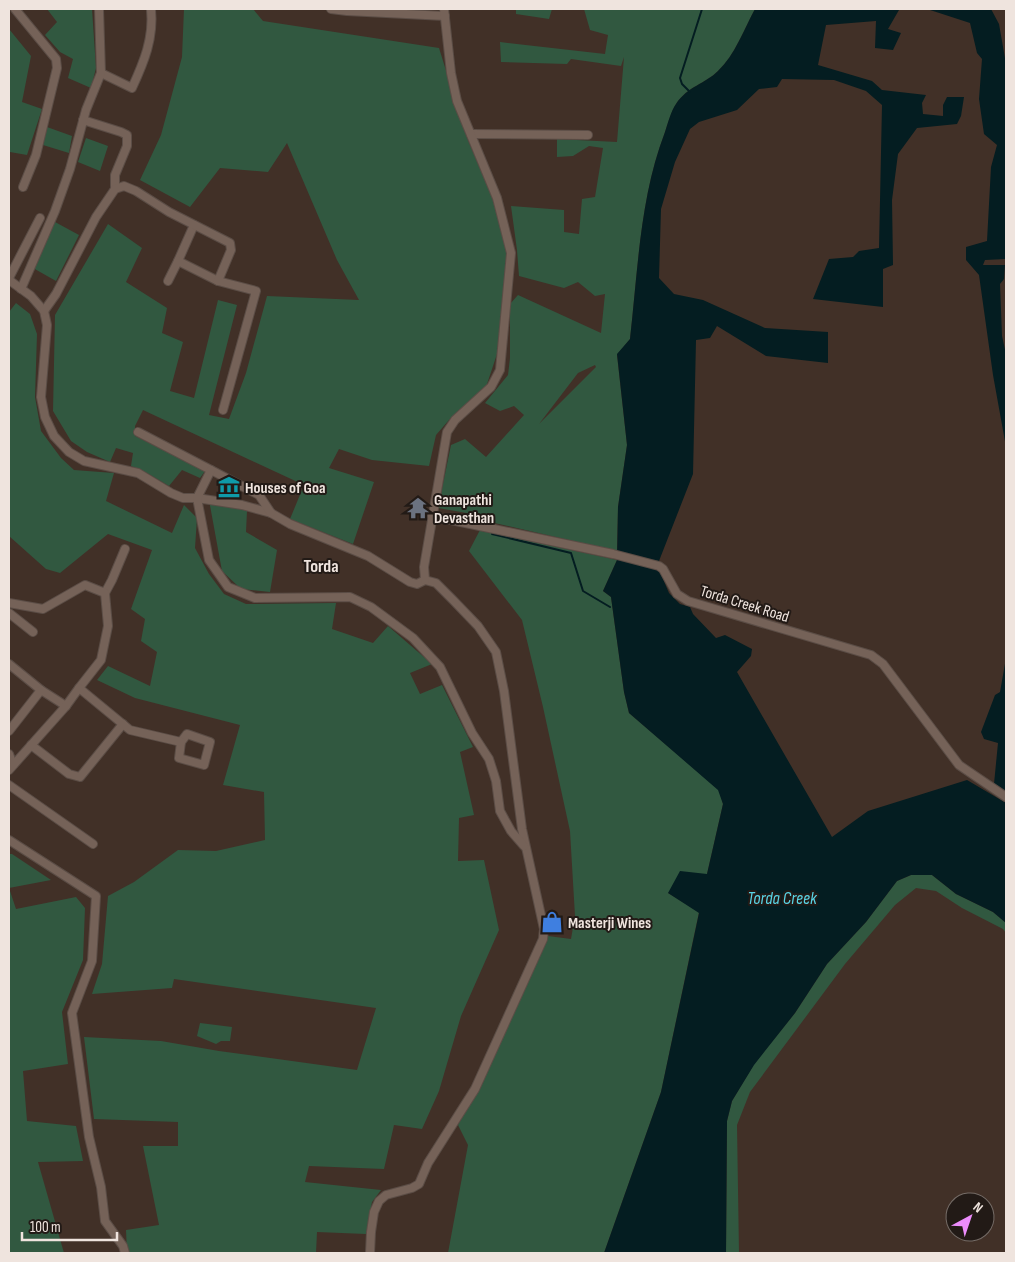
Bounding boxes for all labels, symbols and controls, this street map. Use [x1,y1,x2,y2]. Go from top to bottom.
museum icon: Houses of Goa [216,474,242,500]
place label: Houses of Goa [245,479,325,498]
place label: Ganapathi Devasthan [434,491,494,528]
temple icon: Ganapathi Devasthan [405,495,431,521]
district label: Torda [303,556,339,577]
street label: Torda Creek Road [698,582,791,627]
water label: Torda Creek [747,888,818,909]
shop icon: Masterji Wines [539,909,565,935]
place label: Masterji Wines [568,914,651,933]
north arrow [945,1192,995,1242]
text: N [970,1199,986,1216]
scale bar [22,1210,118,1242]
text: 100 m [30,1218,61,1237]

